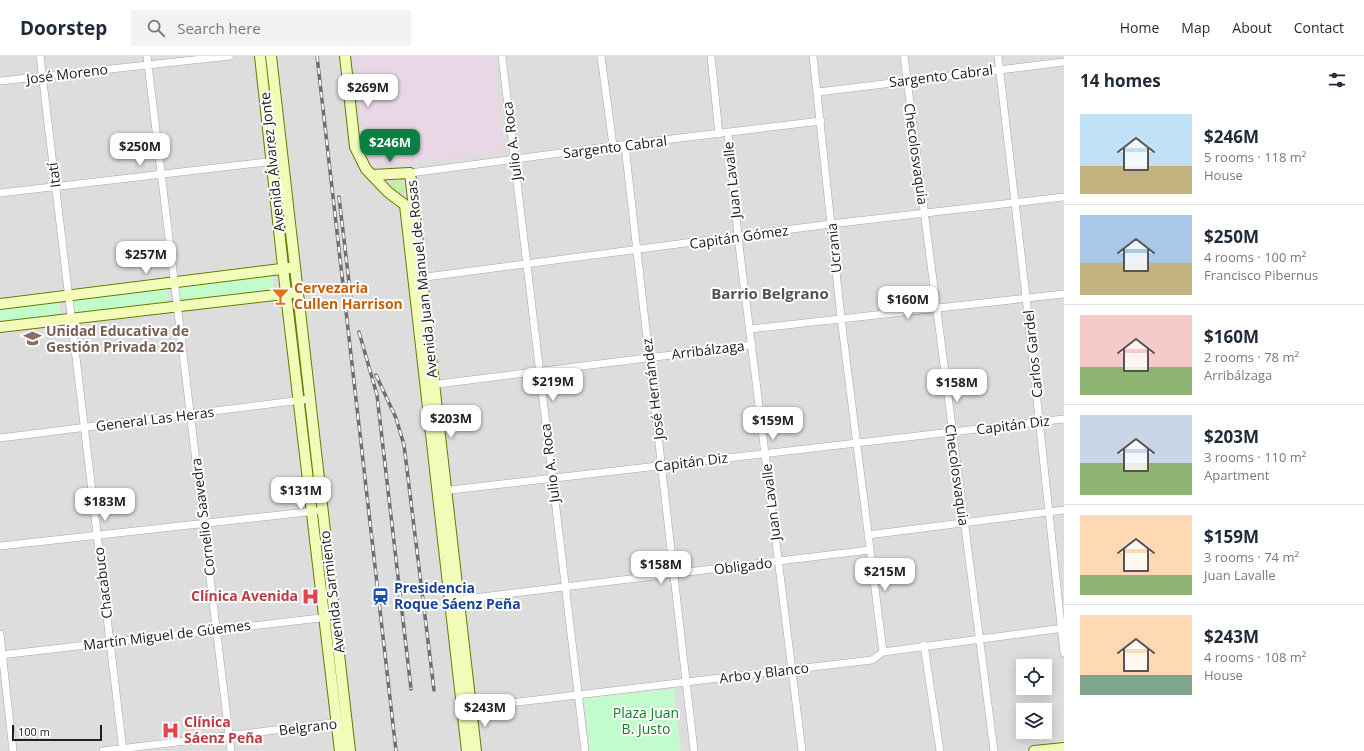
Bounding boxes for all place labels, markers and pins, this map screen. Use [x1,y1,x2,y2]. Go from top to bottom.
pin: $269M [340,74,396,108]
pin: $246M [362,129,418,163]
pin: $250M [112,133,168,167]
pin: $257M [118,241,174,275]
place label: Cervezaria Cullen Harrison [294,278,403,313]
bar icon: Cervezaria Cullen Harrison [271,286,291,306]
pin: $160M [880,286,936,320]
place label: Unidad Educativa de Gestión Privada 202 [46,321,189,356]
school or university icon: Unidad Educativa de Gestión Privada 202 [23,329,43,349]
pin: $219M [525,368,581,402]
pin: $158M [929,369,985,403]
pin: $203M [423,405,479,439]
pin: $159M [745,407,801,441]
pin: $131M [273,477,329,511]
pin: $183M [77,488,133,522]
pin: $158M [633,551,689,585]
pin: $215M [857,558,913,592]
place label: Presidencia Roque Sáenz Peña [394,578,521,613]
place label: Clínica Avenida [191,586,298,605]
hospital icon: Clínica Avenida [301,586,321,606]
station icon: Presidencia Roque Sáenz Peña [371,586,391,606]
pin: $243M [457,694,513,728]
place label: Clínica Sáenz Peña [184,712,263,747]
hospital icon: Clínica Sáenz Peña [161,720,181,740]

